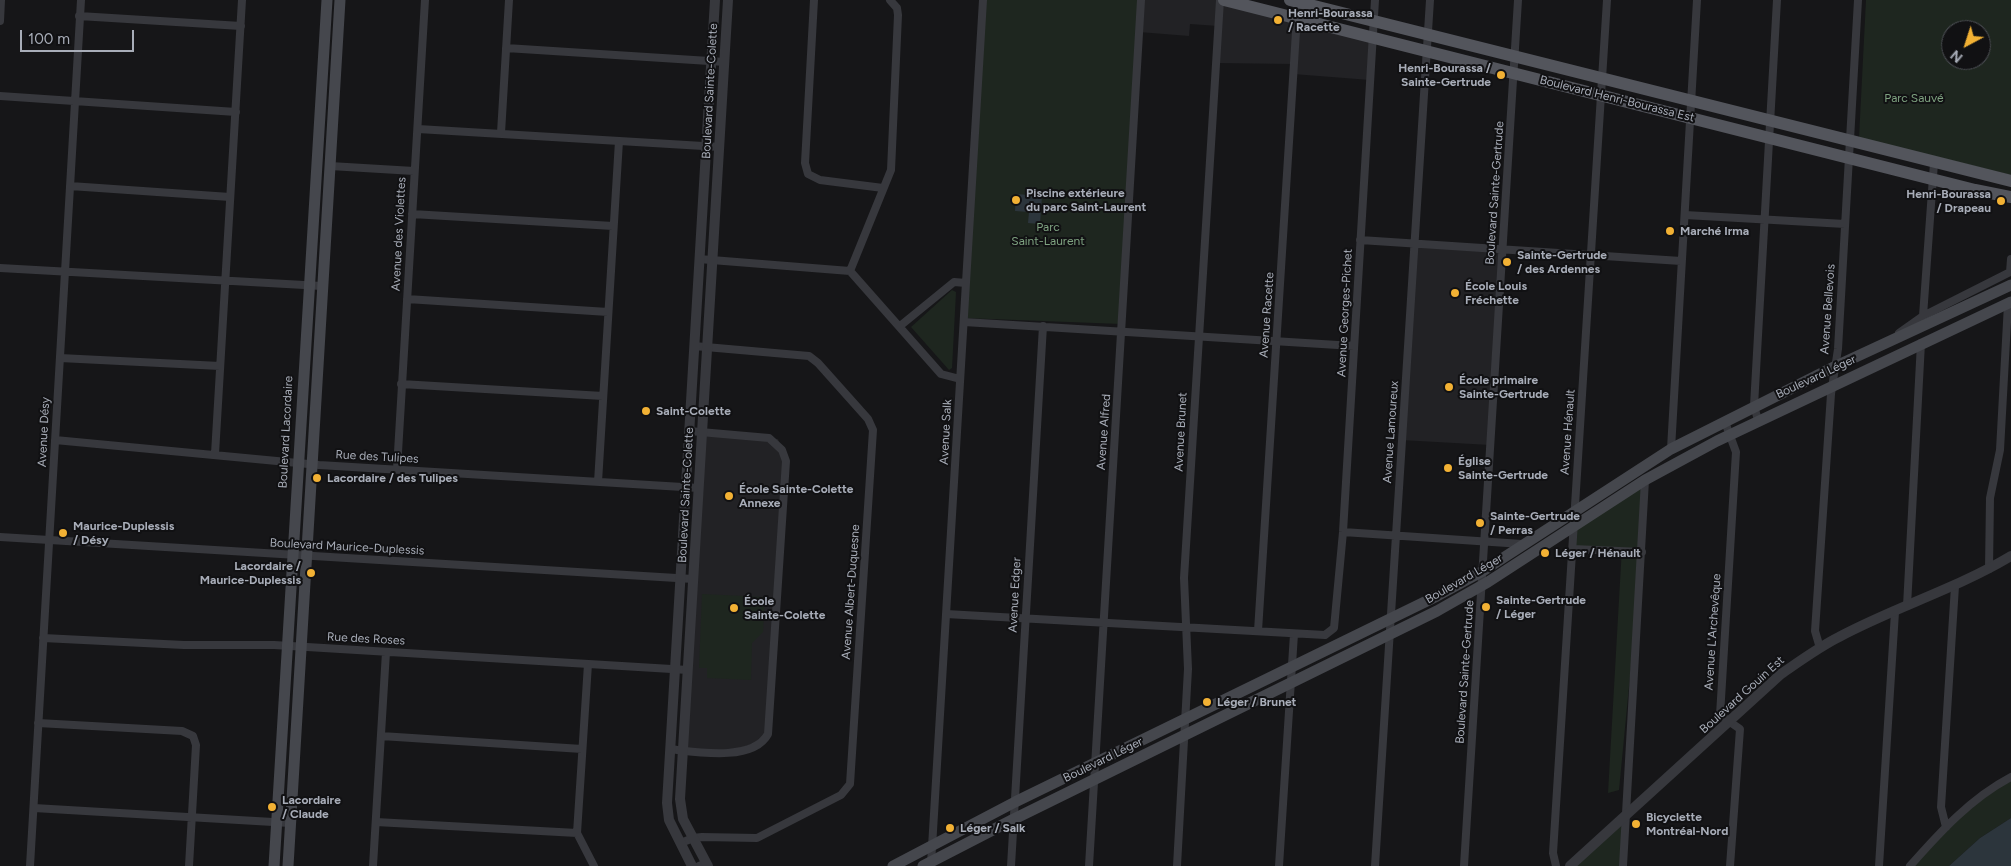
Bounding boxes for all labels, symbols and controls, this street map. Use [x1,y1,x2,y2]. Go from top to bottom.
place label: Henri-Bourassa / Racette [1288,6,1373,34]
marker: Henri-Bourassa / Racette [1272,14,1284,26]
scale bar [22,20,136,52]
north arrow [1941,20,1991,70]
street label: Boulevard Sainte-Colette [699,23,721,159]
text: 100 m [28,30,70,48]
text: N [1947,46,1966,66]
place label: Henri-Bourassa / Sainte-Gertrude [1398,61,1491,89]
marker: Henri-Bourassa / Sainte-Gertrude [1495,69,1507,81]
street label: Boulevard Henri-Bourassa Est [1538,73,1696,125]
park label: Parc Sauvé [1884,91,1944,105]
street label: Boulevard Sainte-Gertrude [1483,121,1507,265]
street label: Avenue des Violettes [389,177,409,291]
place label: Piscine extérieure du parc Saint-Laurent [1026,186,1146,214]
place label: Henri-Bourassa / Drapeau [1906,187,1991,215]
marker: Piscine extérieure du parc Saint-Laurent [1010,194,1022,206]
marker: Henri-Bourassa / Drapeau [1995,195,2007,207]
park label: Parc Saint-Laurent [1011,220,1085,248]
place label: Marché Irma [1680,224,1749,238]
marker: Marché Irma [1664,225,1676,237]
street label: Avenue Georges-Pichet [1334,248,1356,378]
place label: Sainte-Gertrude / des Ardennes [1517,248,1607,276]
marker: Sainte-Gertrude / des Ardennes [1501,256,1513,268]
street label: Avenue Bellevois [1818,263,1838,355]
street label: Avenue Racette [1257,272,1277,358]
place label: École Louis Fréchette [1465,279,1527,307]
marker: École Louis Fréchette [1449,287,1461,299]
street label: Boulevard Léger [1774,352,1858,402]
place label: École primaire Sainte-Gertrude [1459,373,1549,401]
street label: Boulevard Lacordaire [276,375,296,489]
street label: Avenue Lamoureux [1380,380,1402,484]
marker: École primaire Sainte-Gertrude [1443,381,1455,393]
street label: Avenue Hénault [1558,389,1578,475]
street label: Avenue Brunet [1172,392,1190,472]
street label: Avenue Alfred [1094,393,1114,471]
street label: Avenue Désy [35,397,53,467]
street label: Avenue Salk [937,399,955,465]
place label: Saint-Colette [656,404,731,418]
marker: Saint-Colette [640,405,652,417]
street label: Boulevard Sainte-Colette [675,427,697,563]
street label: Rue des Tulipes [335,448,419,466]
place label: Église Sainte-Gertrude [1458,454,1548,482]
marker: Église Sainte-Gertrude [1442,462,1454,474]
place label: Lacordaire / des Tulipes [327,471,458,485]
marker: Lacordaire / des Tulipes [311,472,323,484]
place label: École Sainte-Colette Annexe [739,482,853,510]
marker: École Sainte-Colette Annexe [723,490,735,502]
place label: Sainte-Gertrude / Perras [1490,509,1580,537]
marker: Sainte-Gertrude / Perras [1474,517,1486,529]
place label: Maurice-Duplessis / Désy [73,519,174,547]
street label: Avenue Albert-Duquesne [839,524,863,660]
marker: Maurice-Duplessis / Désy [57,527,69,539]
street label: Boulevard Maurice-Duplessis [269,536,425,558]
place label: Léger / Hénault [1555,546,1641,560]
marker: Léger / Hénault [1539,547,1551,559]
street label: Boulevard Léger [1423,551,1505,607]
street label: Avenue Edger [1006,557,1024,633]
place label: Lacordaire / Maurice-Duplessis [200,559,301,587]
marker: Lacordaire / Maurice-Duplessis [305,567,317,579]
street label: Avenue L'Archevêque [1702,573,1724,691]
place label: Sainte-Gertrude / Léger [1496,593,1586,621]
place label: École Sainte-Colette [744,594,825,622]
street label: Boulevard Sainte-Gertrude [1453,600,1477,744]
marker: Sainte-Gertrude / Léger [1480,601,1492,613]
marker: École Sainte-Colette [728,602,740,614]
street label: Rue des Roses [327,630,405,648]
street label: Boulevard Gouin Est [1697,653,1787,737]
place label: Léger / Brunet [1217,695,1296,709]
marker: Léger / Brunet [1201,696,1213,708]
street label: Boulevard Léger [1061,735,1145,785]
place label: Lacordaire / Claude [282,793,341,821]
marker: Lacordaire / Claude [266,801,278,813]
place label: Bicyclette Montréal-Nord [1646,810,1728,838]
marker: Bicyclette Montréal-Nord [1630,818,1642,830]
place label: Léger / Salk [960,821,1026,835]
marker: Léger / Salk [944,822,956,834]

